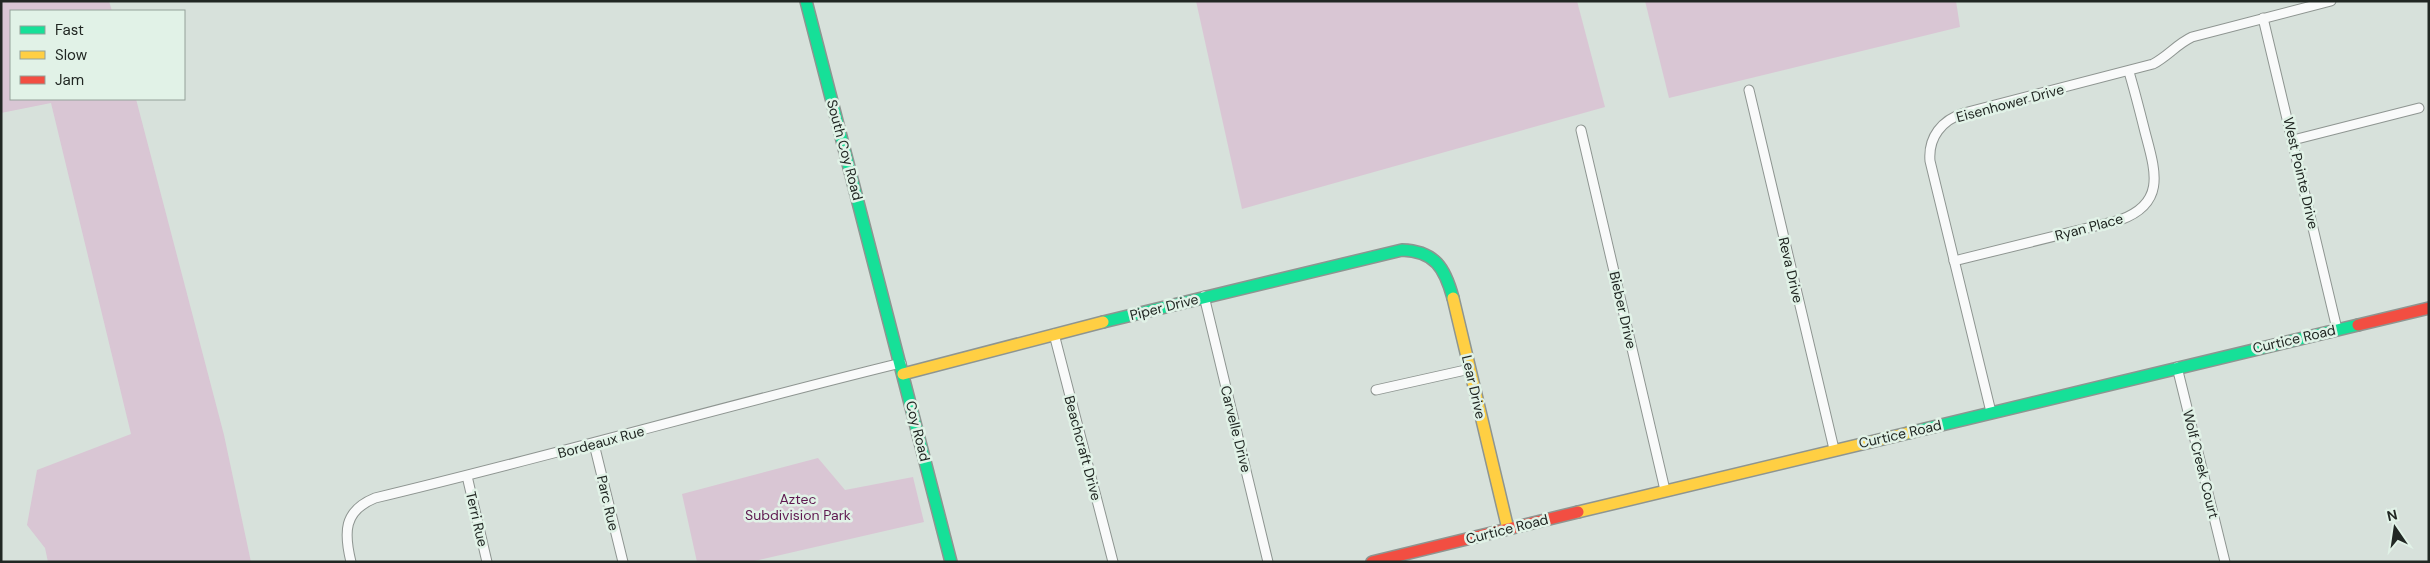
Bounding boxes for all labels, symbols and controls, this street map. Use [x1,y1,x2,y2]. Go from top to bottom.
legend [10,10,185,100]
text: Fast [55,20,84,40]
text: Slow [55,45,88,65]
text: Jam [55,70,84,90]
street label: Eisenhower Drive [1954,80,2066,126]
street label: South Coy Road [823,98,867,202]
street label: West Pointe Drive [2279,115,2323,231]
street label: Ryan Place [2053,209,2125,245]
street label: Reva Drive [1775,235,1807,305]
street label: Bieber Drive [1605,270,1641,350]
street label: Piper Drive [1128,290,1200,324]
street label: Curtice Road [2251,321,2337,357]
street label: Lear Drive [1458,353,1490,421]
street label: Carvelle Drive [1217,384,1255,474]
street label: Beachcraft Drive [1060,394,1106,503]
street label: Coy Road [902,399,934,463]
street label: Wolf Creek Court [2179,408,2223,520]
street label: Curtice Road [1857,416,1943,452]
street label: Bordeaux Rue [556,422,646,462]
street label: Parc Rue [593,474,623,533]
street label: Terri Rue [462,490,492,548]
park label: Aztec Subdivision Park [745,490,851,524]
north arrow [2370,503,2420,553]
text: N [2385,505,2399,525]
street label: Curtice Road [1464,510,1550,548]

